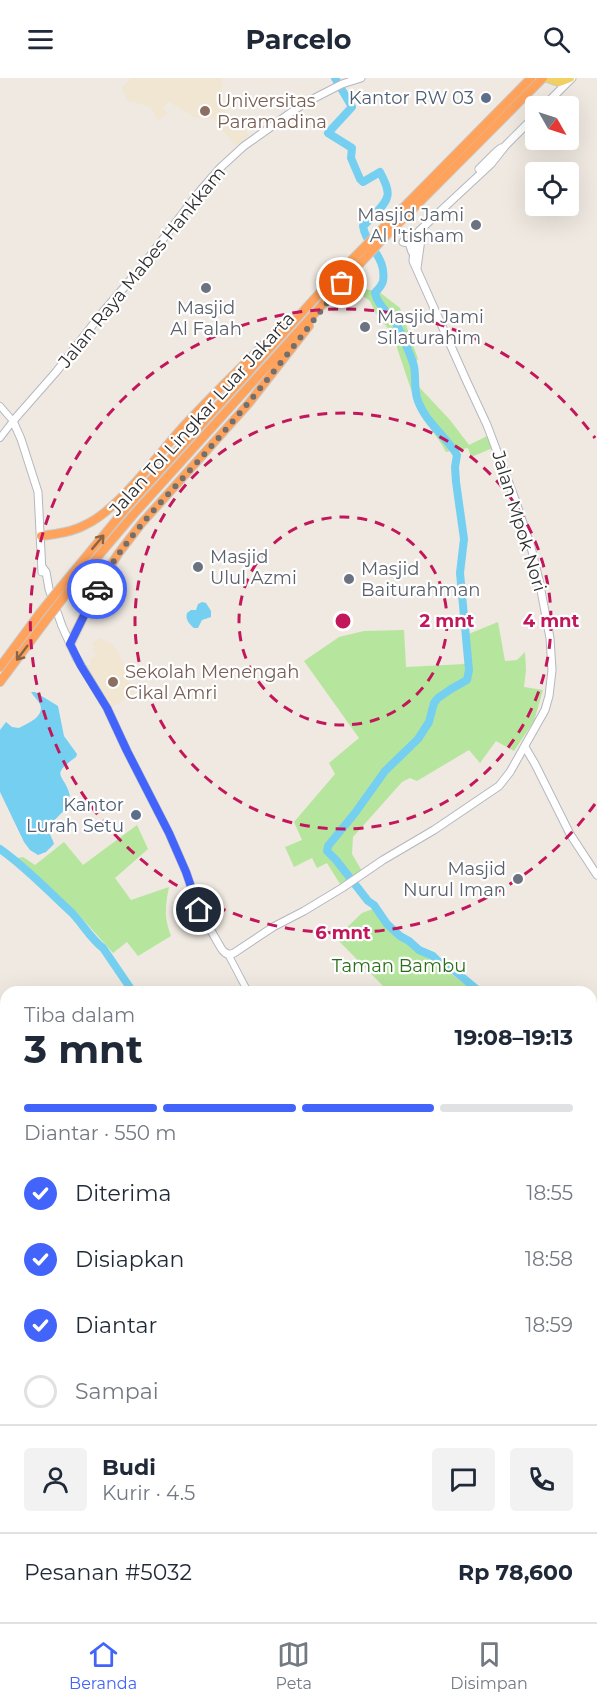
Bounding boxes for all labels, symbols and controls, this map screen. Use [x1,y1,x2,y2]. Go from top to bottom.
icon: menu [24,23,57,56]
text: Parcelo [245,23,352,56]
icon: search [540,23,573,56]
place label: Kantor RW 03 [349,87,474,109]
place label: Universitas Paramadina [217,90,327,133]
marker: Kantor RW 03 [479,91,493,105]
north arrow [525,96,579,150]
map controls [525,96,579,216]
marker: Universitas Paramadina [198,104,212,118]
street label: Jalan Raya Mabes Hankkam [53,162,230,373]
button: locate [525,162,579,216]
place label: Masjid Jami Al I'tisham [357,204,464,247]
marker: Masjid Jami Al I'tisham [469,218,483,232]
pin [316,257,367,308]
icon: bag [325,266,358,299]
marker: Masjid Al Falah [199,281,213,295]
place label: Masjid Al Falah [170,297,242,340]
place label: Masjid Jami Silaturahim [377,306,484,349]
street label: Jalan Tol Lingkar Luar Jakarta [104,308,299,521]
marker: Masjid Jami Silaturahim [358,320,372,334]
street label: Jalan Mpok Nori [487,447,551,594]
one-way arrow [92,534,105,550]
place label: Masjid Ulul Azmi [210,546,297,589]
place label: Masjid Baiturahman [361,558,480,601]
courier [67,559,127,619]
marker: Masjid Ulul Azmi [191,560,205,574]
marker: Masjid Baiturahman [342,572,356,586]
icon: car [81,573,114,606]
text: 2 mnt [420,610,475,632]
text: 4 mnt [523,610,579,632]
centre of rings [333,611,353,631]
one-way arrow [16,644,28,660]
place label: Sekolah Menengah Cikal Amri [125,661,299,704]
marker: Sekolah Menengah Cikal Amri [106,675,120,689]
place label: Kantor Lurah Setu [26,794,124,837]
marker: Kantor Lurah Setu [129,808,143,822]
place label: Masjid Nurul Iman [403,858,506,901]
marker: Masjid Nurul Iman [511,872,525,886]
pin [173,884,224,935]
icon: home [182,893,215,926]
text: 6 mnt [315,922,371,944]
park label: Taman Bambu [332,955,466,977]
text: Tiba dalam [24,1003,135,1027]
text: 19:08–19:13 [455,1024,573,1051]
text: 3 mnt [24,1025,143,1073]
text: Diantar · 550 m [24,1121,177,1145]
icon: check [24,1177,57,1210]
text: Diterima [75,1180,172,1207]
text: 18:55 [526,1181,573,1205]
icon: check [24,1243,57,1276]
text: Disiapkan [75,1246,184,1273]
text: 18:58 [525,1247,573,1271]
icon: check [24,1309,57,1342]
text: Diantar [75,1312,157,1339]
text: 18:59 [525,1313,573,1337]
text: Sampai [75,1378,159,1405]
button: person [24,1448,87,1511]
button: chat [432,1448,495,1511]
button: phone [510,1448,573,1511]
text: Budi [102,1454,156,1481]
text: Kurir · 4.5 [102,1481,195,1505]
text: Pesanan #5032 [24,1559,192,1586]
text: Rp 78,600 [458,1559,573,1586]
tab: Beranda [69,1638,137,1693]
tab: Peta [275,1638,312,1693]
tab: Disimpan [450,1638,528,1693]

